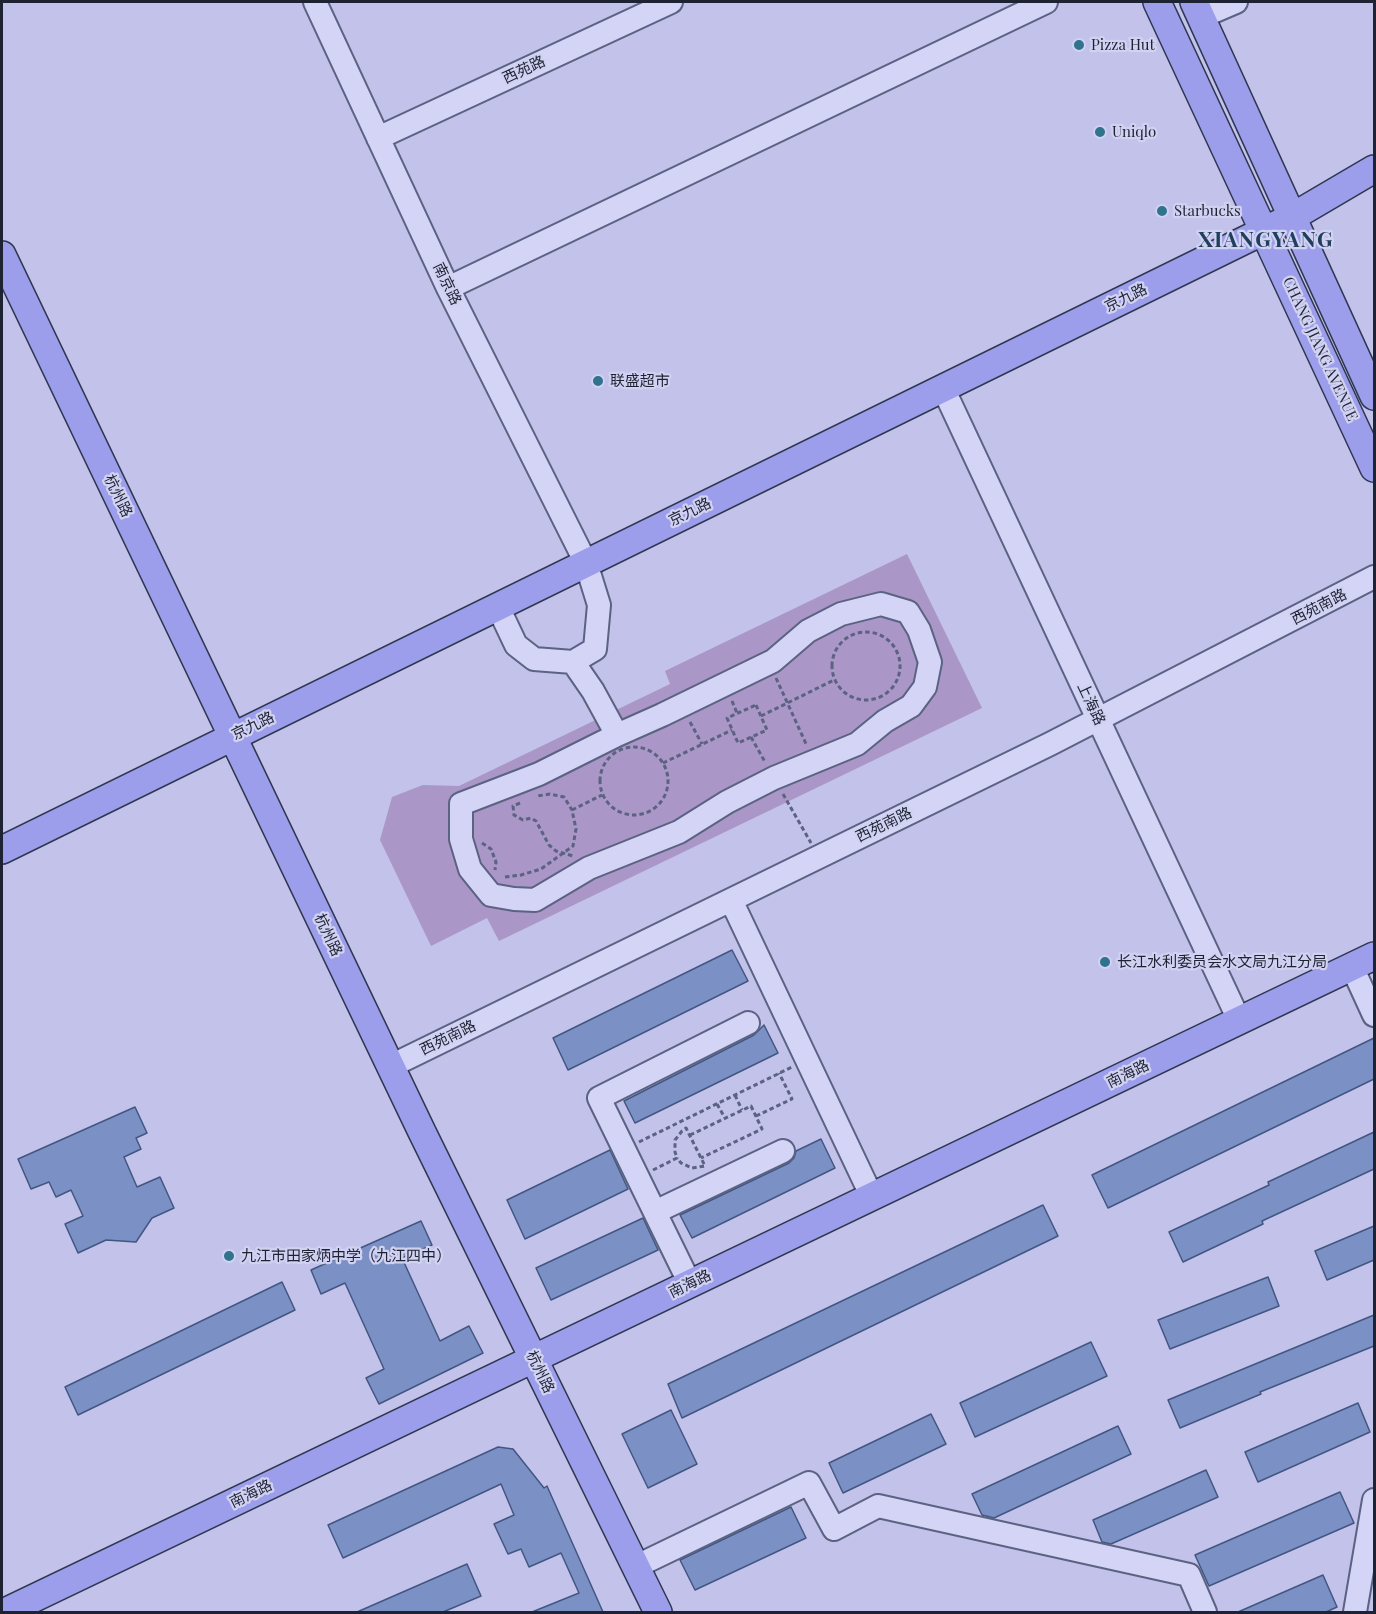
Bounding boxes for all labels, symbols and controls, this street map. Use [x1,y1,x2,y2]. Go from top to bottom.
place label: Pizza Hut [1091,36,1155,54]
marker: Pizza Hut [1072,38,1086,52]
street label: 西苑路 [500,52,548,88]
place label: Uniqlo [1112,123,1156,141]
marker: Uniqlo [1093,125,1107,139]
place label: Starbucks [1174,202,1241,220]
marker: Starbucks [1155,204,1169,218]
district label: XIANGYANG [1198,227,1334,253]
street label: 南京路 [429,260,465,308]
street label: CHANG JIANG AVENUE [1279,274,1361,424]
street label: 京九路 [1102,280,1150,316]
place label: 联盛超市 [610,372,670,390]
marker: 联盛超市 [591,374,605,388]
street label: 杭州路 [100,472,136,520]
street label: 京九路 [666,494,714,530]
street label: 西苑南路 [1288,585,1350,629]
street label: 上海路 [1073,680,1109,728]
street label: 京九路 [229,708,277,744]
street label: 西苑南路 [853,804,915,846]
street label: 杭州路 [310,911,346,959]
place label: 长江水利委员会水文局九江分局 [1117,953,1327,971]
marker: 长江水利委员会水文局九江分局 [1098,955,1112,969]
street label: 西苑南路 [417,1017,479,1059]
street label: 南海路 [1104,1056,1152,1092]
place label: 九江市田家炳中学（九江四中） [241,1247,451,1265]
marker: 九江市田家炳中学（九江四中） [222,1249,236,1263]
street label: 南海路 [666,1266,714,1302]
street label: 杭州路 [522,1348,558,1396]
street label: 南海路 [227,1476,275,1512]

